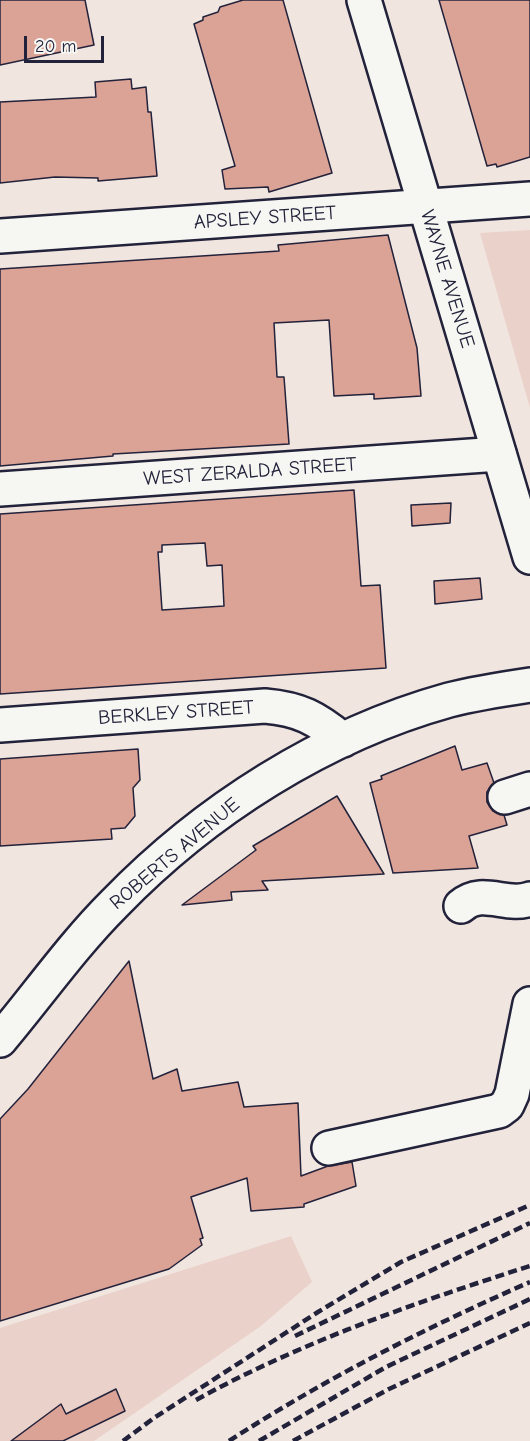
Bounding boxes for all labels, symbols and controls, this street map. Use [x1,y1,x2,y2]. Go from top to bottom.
scale bar [27,24,106,62]
text: 20 m [35,36,76,57]
street label: APSLEY STREET [193,201,337,235]
street label: WAYNE AVENUE [415,207,479,351]
street label: WEST ZERALDA STREET [143,453,357,491]
street label: BERKLEY STREET [97,696,255,730]
street label: ROBERTS AVENUE [105,793,245,915]

